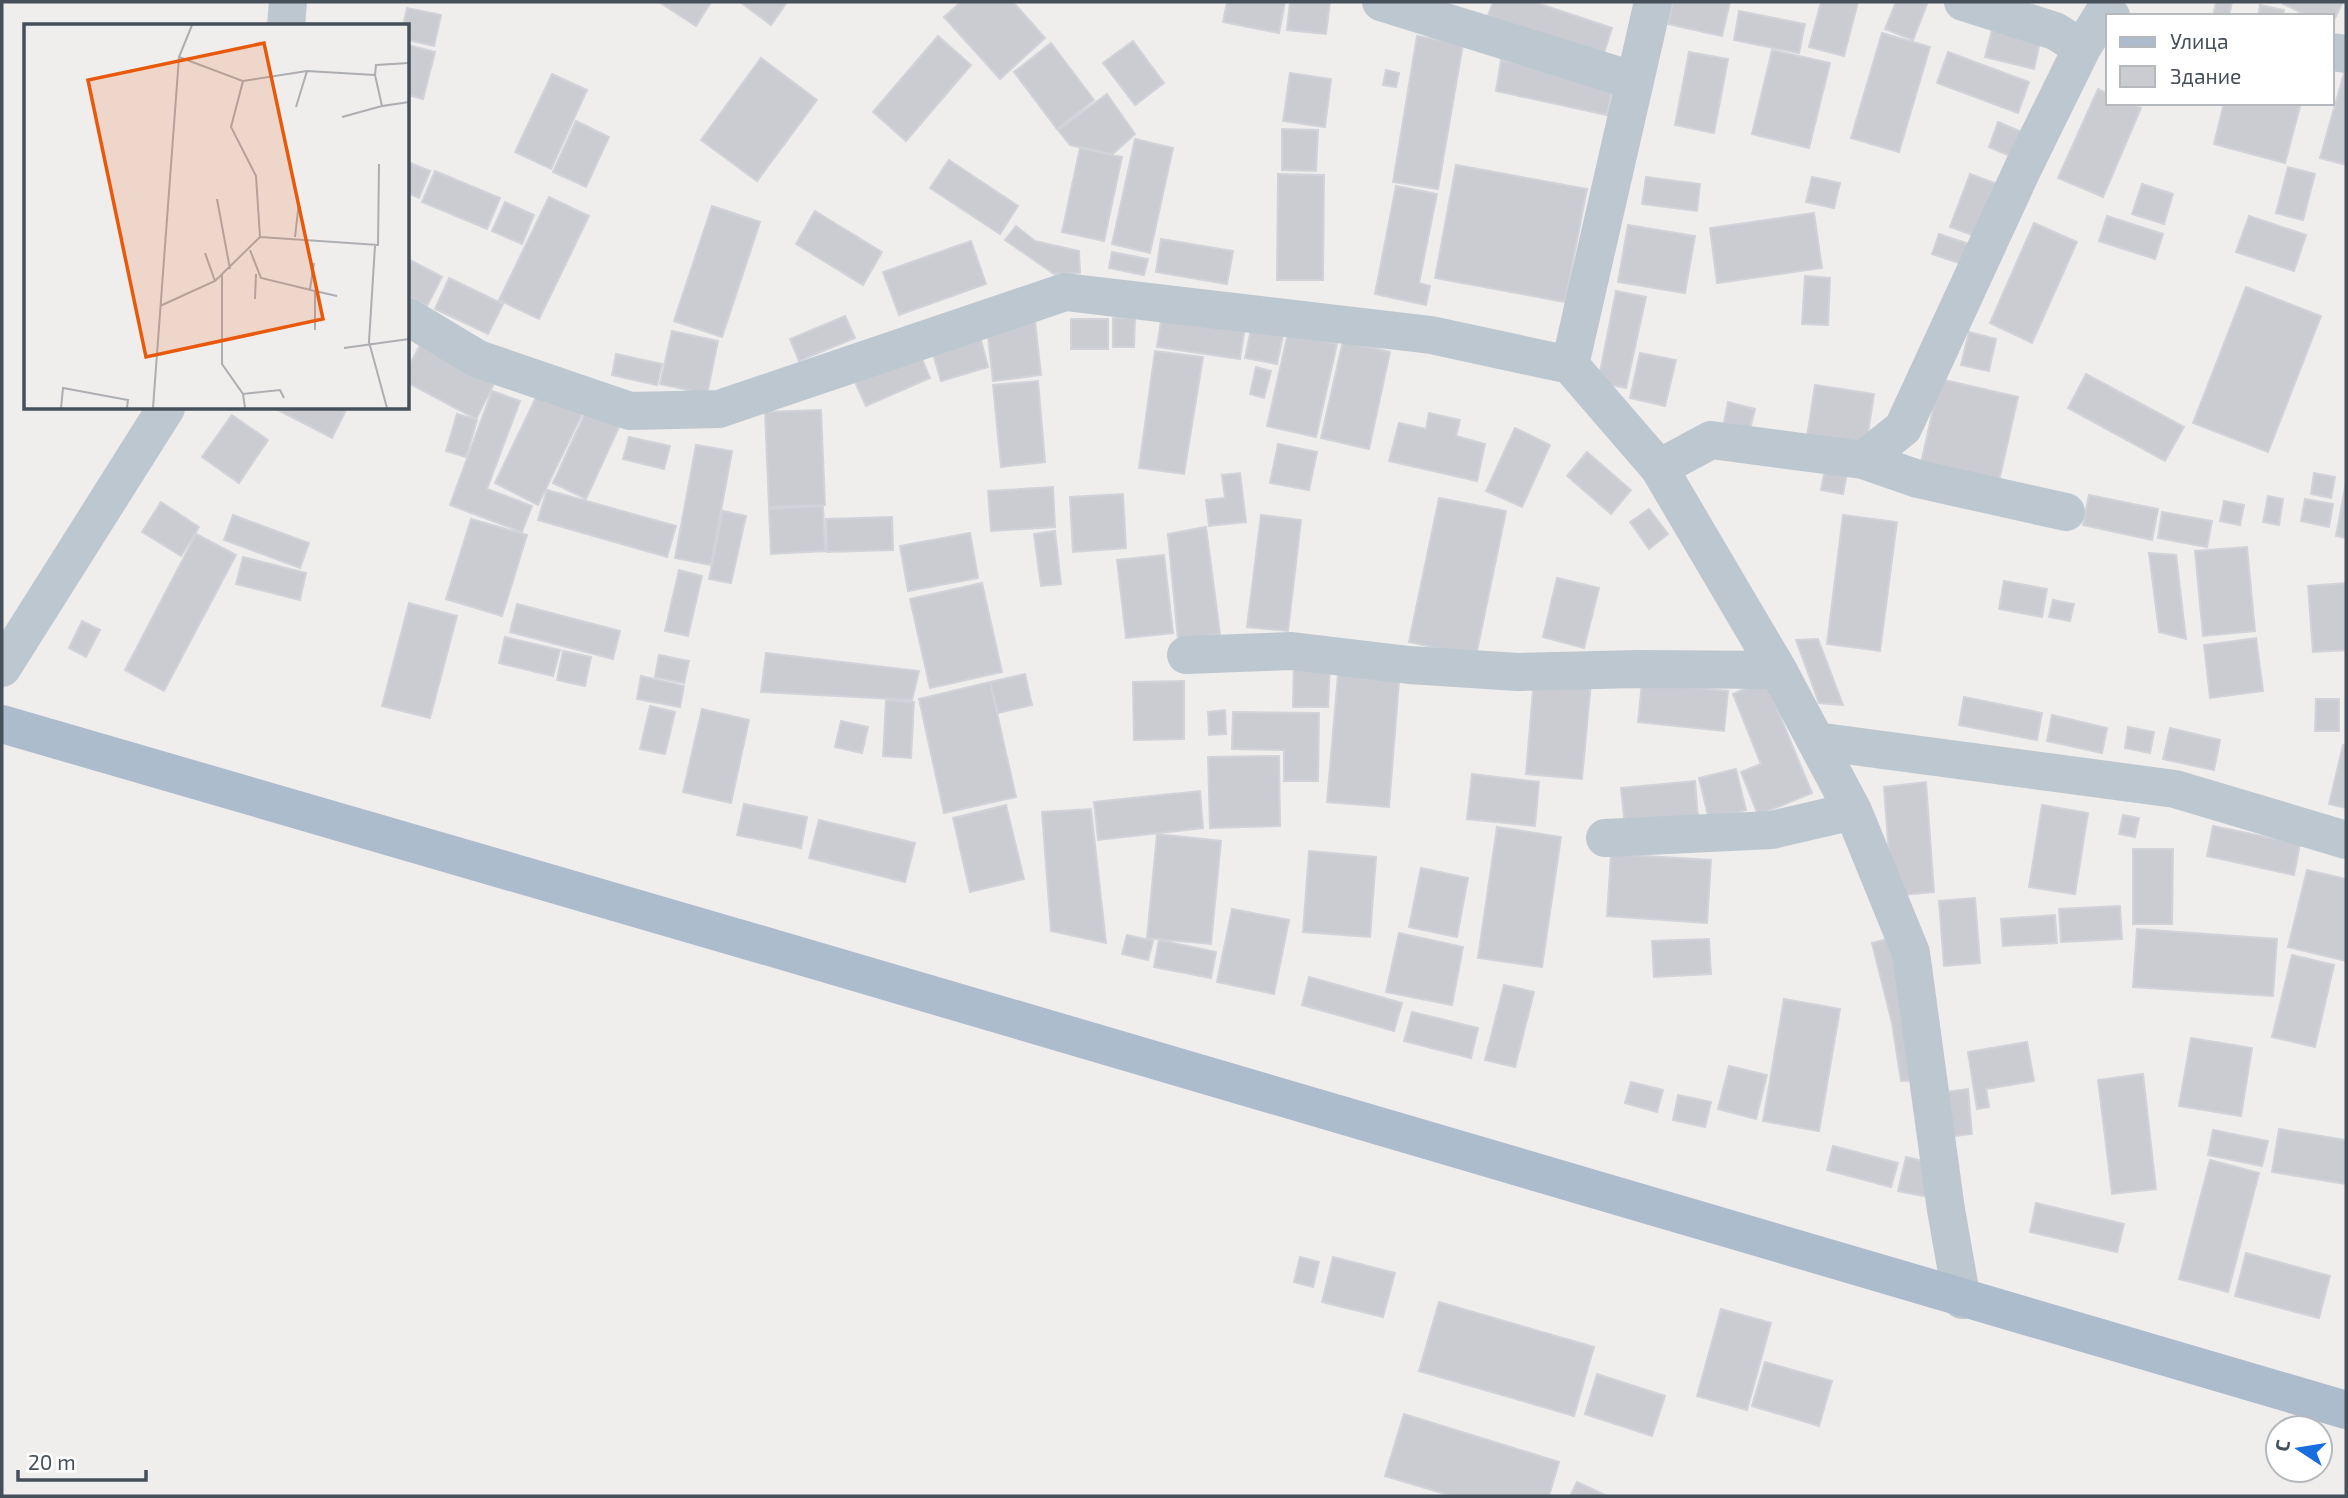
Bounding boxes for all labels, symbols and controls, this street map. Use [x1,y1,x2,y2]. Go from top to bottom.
legend [2106,14,2334,105]
inset map [24,24,410,410]
text: Улица [2170,28,2229,53]
text: Здание [2170,63,2241,88]
north arrow [2264,1414,2334,1484]
text: С [2269,1437,2294,1453]
scale bar [18,1438,145,1482]
text: 20 m [28,1449,76,1474]

